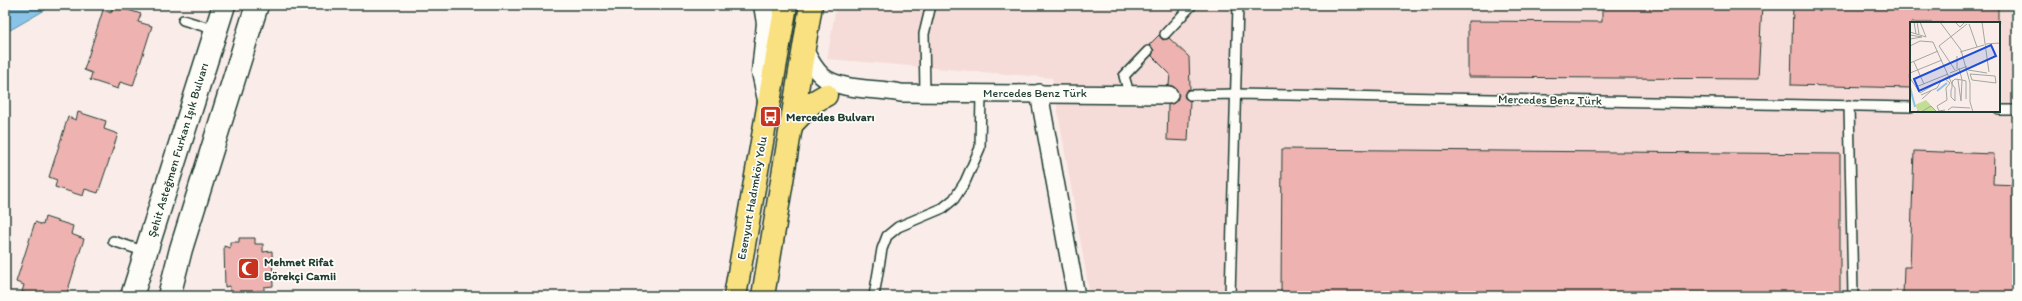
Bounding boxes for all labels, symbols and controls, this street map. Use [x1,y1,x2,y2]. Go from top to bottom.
inset map [1910,22,2000,112]
street label: Şehit Asteğmen Furkan Işık Bulvarı [145,61,211,239]
street label: Mercedes Benz Türk [983,86,1087,100]
street label: Mercedes Benz Türk [1498,92,1602,108]
bus stop icon: Mercedes Bulvarı [757,104,783,130]
place label: Mercedes Bulvarı [786,110,875,124]
street label: Esenyurt Hadımköy Yolu [734,135,770,261]
place label: Mehmet Rifat Börekçi Camii [264,255,336,284]
mosque icon: Mehmet Rifat Börekçi Camii [235,256,261,282]

